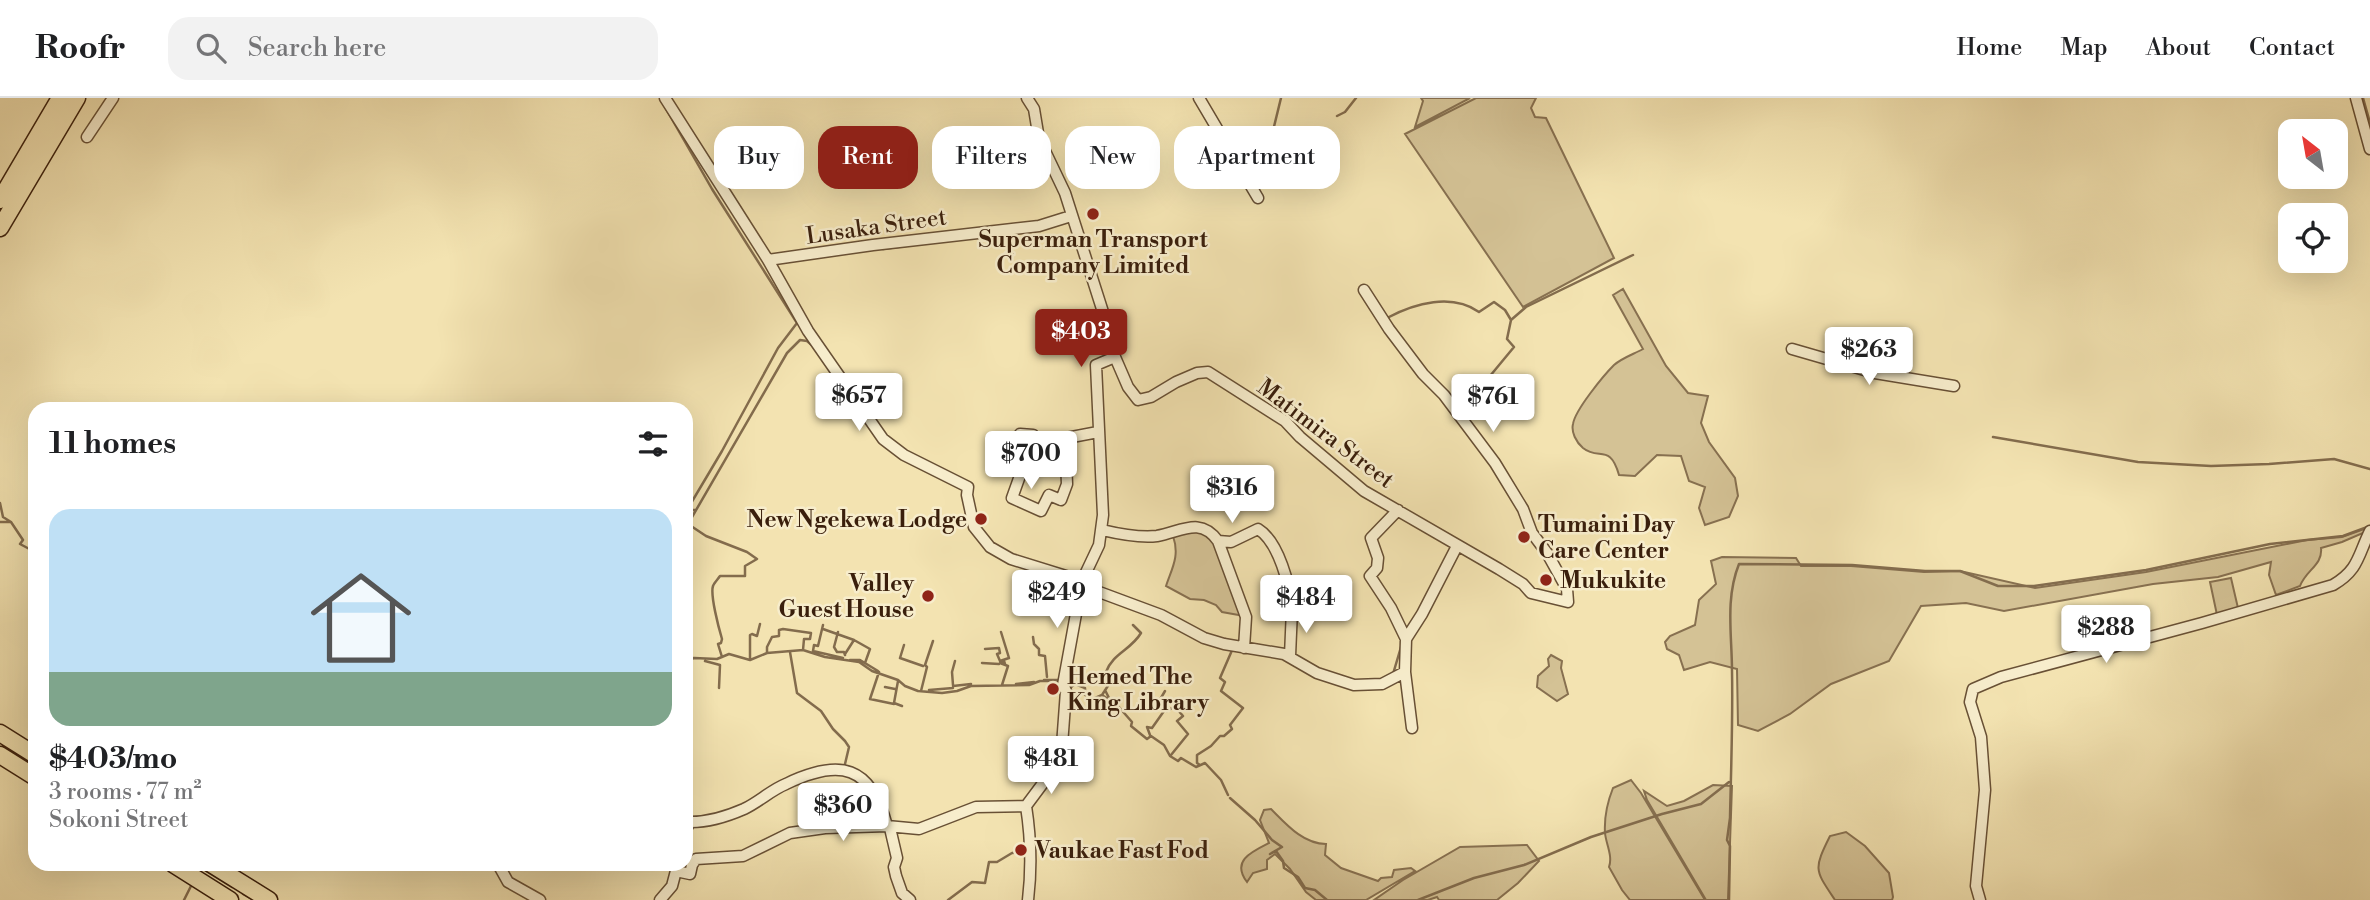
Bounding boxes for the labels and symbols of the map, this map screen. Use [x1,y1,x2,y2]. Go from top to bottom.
north arrow [2278,119,2348,189]
street label: Lusaka Street [804,203,948,251]
marker: Superman Transport Company Limited [1085,206,1101,222]
place label: Superman Transport Company Limited [978,226,1208,280]
pin: $403 [1040,310,1122,369]
pin: $263 [1828,328,1910,387]
street label: Matimira Street [1251,373,1399,494]
pin: $657 [818,374,900,433]
pin: $761 [1452,374,1534,434]
pin: $700 [990,432,1072,491]
pin: $316 [1191,466,1273,525]
place label: New Ngekewa Lodge [746,506,967,534]
marker: New Ngekewa Lodge [973,511,989,527]
place label: Tumaini Day Care Center [1538,511,1675,565]
marker: Tumaini Day Care Center [1516,529,1532,545]
place label: Mukukite [1560,567,1666,595]
place label: Valley Guest House [779,570,914,624]
pin: $249 [1016,570,1098,630]
marker: Mukukite [1538,572,1554,588]
pin: $484 [1265,575,1347,635]
marker: Valley Guest House [920,588,936,604]
pin: $288 [2065,606,2147,665]
place label: Hemed The King Library [1067,663,1210,717]
marker: Hemed The King Library [1045,681,1061,697]
pin: $481 [1010,736,1092,796]
pin: $360 [802,784,884,843]
place label: Vaukae Fast Fod [1034,837,1210,865]
marker: Vaukae Fast Fod [1013,842,1029,858]

